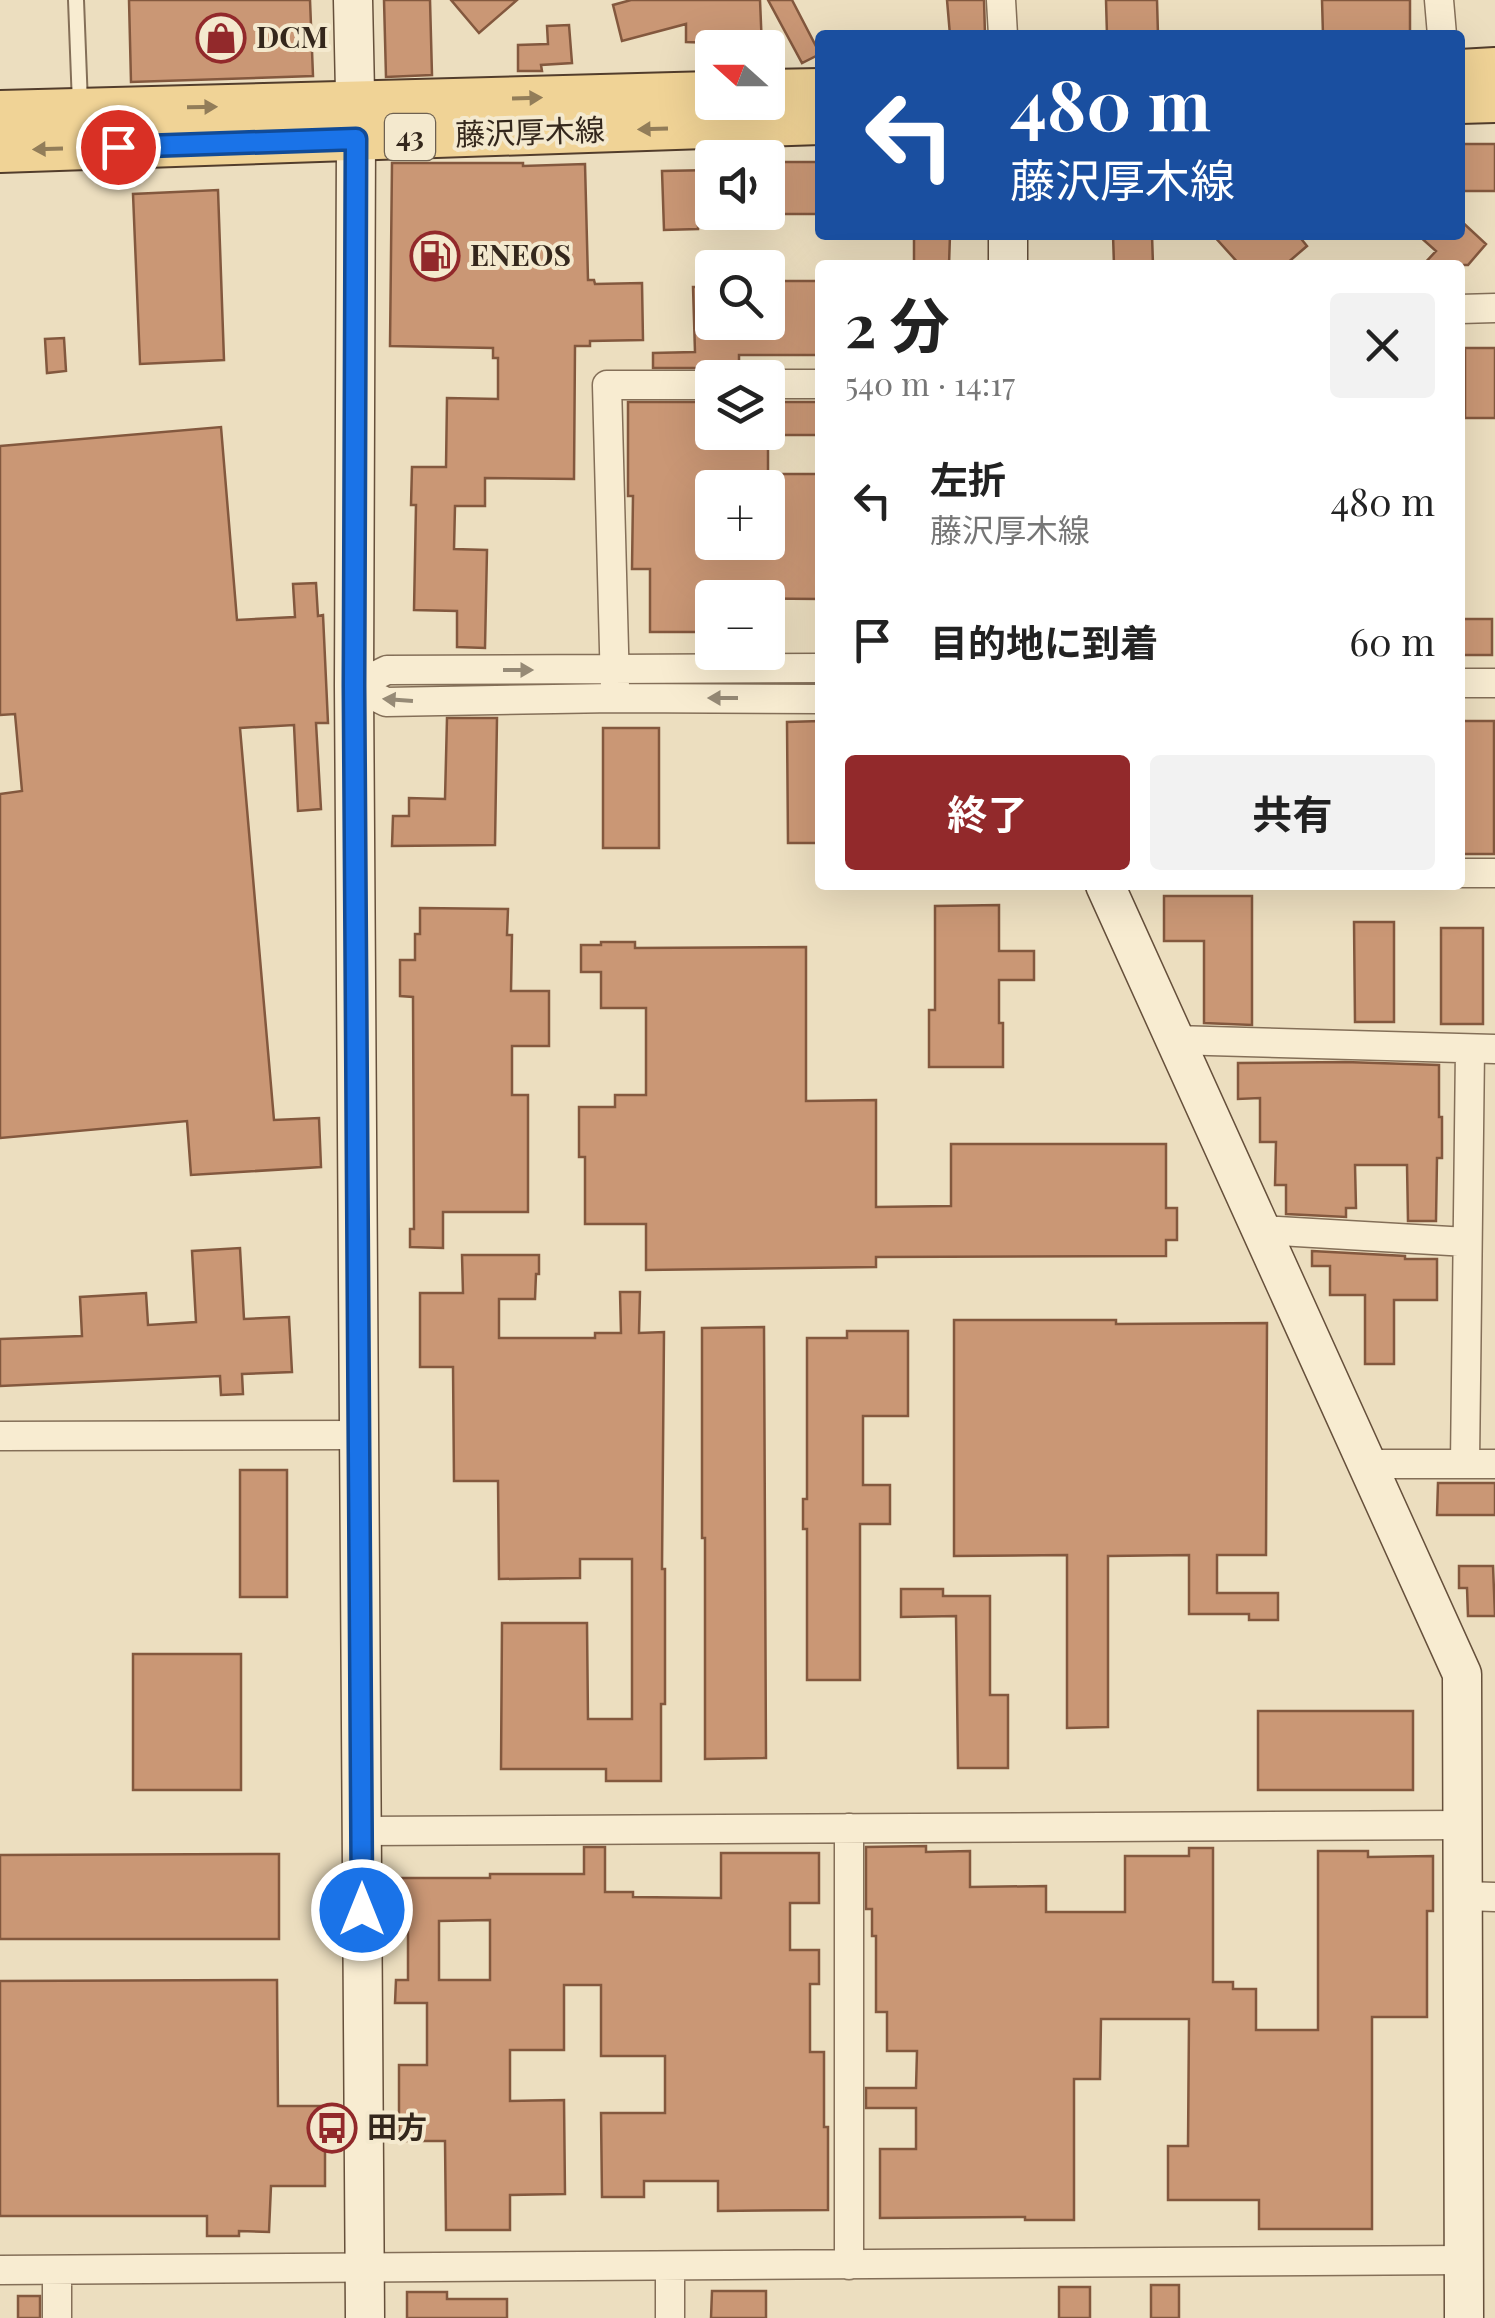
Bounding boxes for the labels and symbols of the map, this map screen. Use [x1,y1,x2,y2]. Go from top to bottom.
shop icon: DCM [195,12,247,64]
place label: DCM [256,16,328,56]
north arrow [695,30,785,120]
one-way arrow [512,89,544,105]
one-way arrow [187,98,219,114]
pin [76,105,161,190]
street label: 藤沢厚木線 [454,108,606,154]
road number: 43 [385,114,435,160]
one-way arrow [636,121,668,137]
one-way arrow [31,142,63,158]
fuel station icon: ENEOS [409,230,461,282]
place label: ENEOS [470,234,571,274]
one-way arrow [503,661,535,677]
one-way arrow [706,690,738,706]
one-way arrow [382,692,413,708]
position arrow [310,1858,414,1962]
bus stop icon: 田方 [306,2102,358,2154]
place label: 田方 [367,2106,427,2146]

